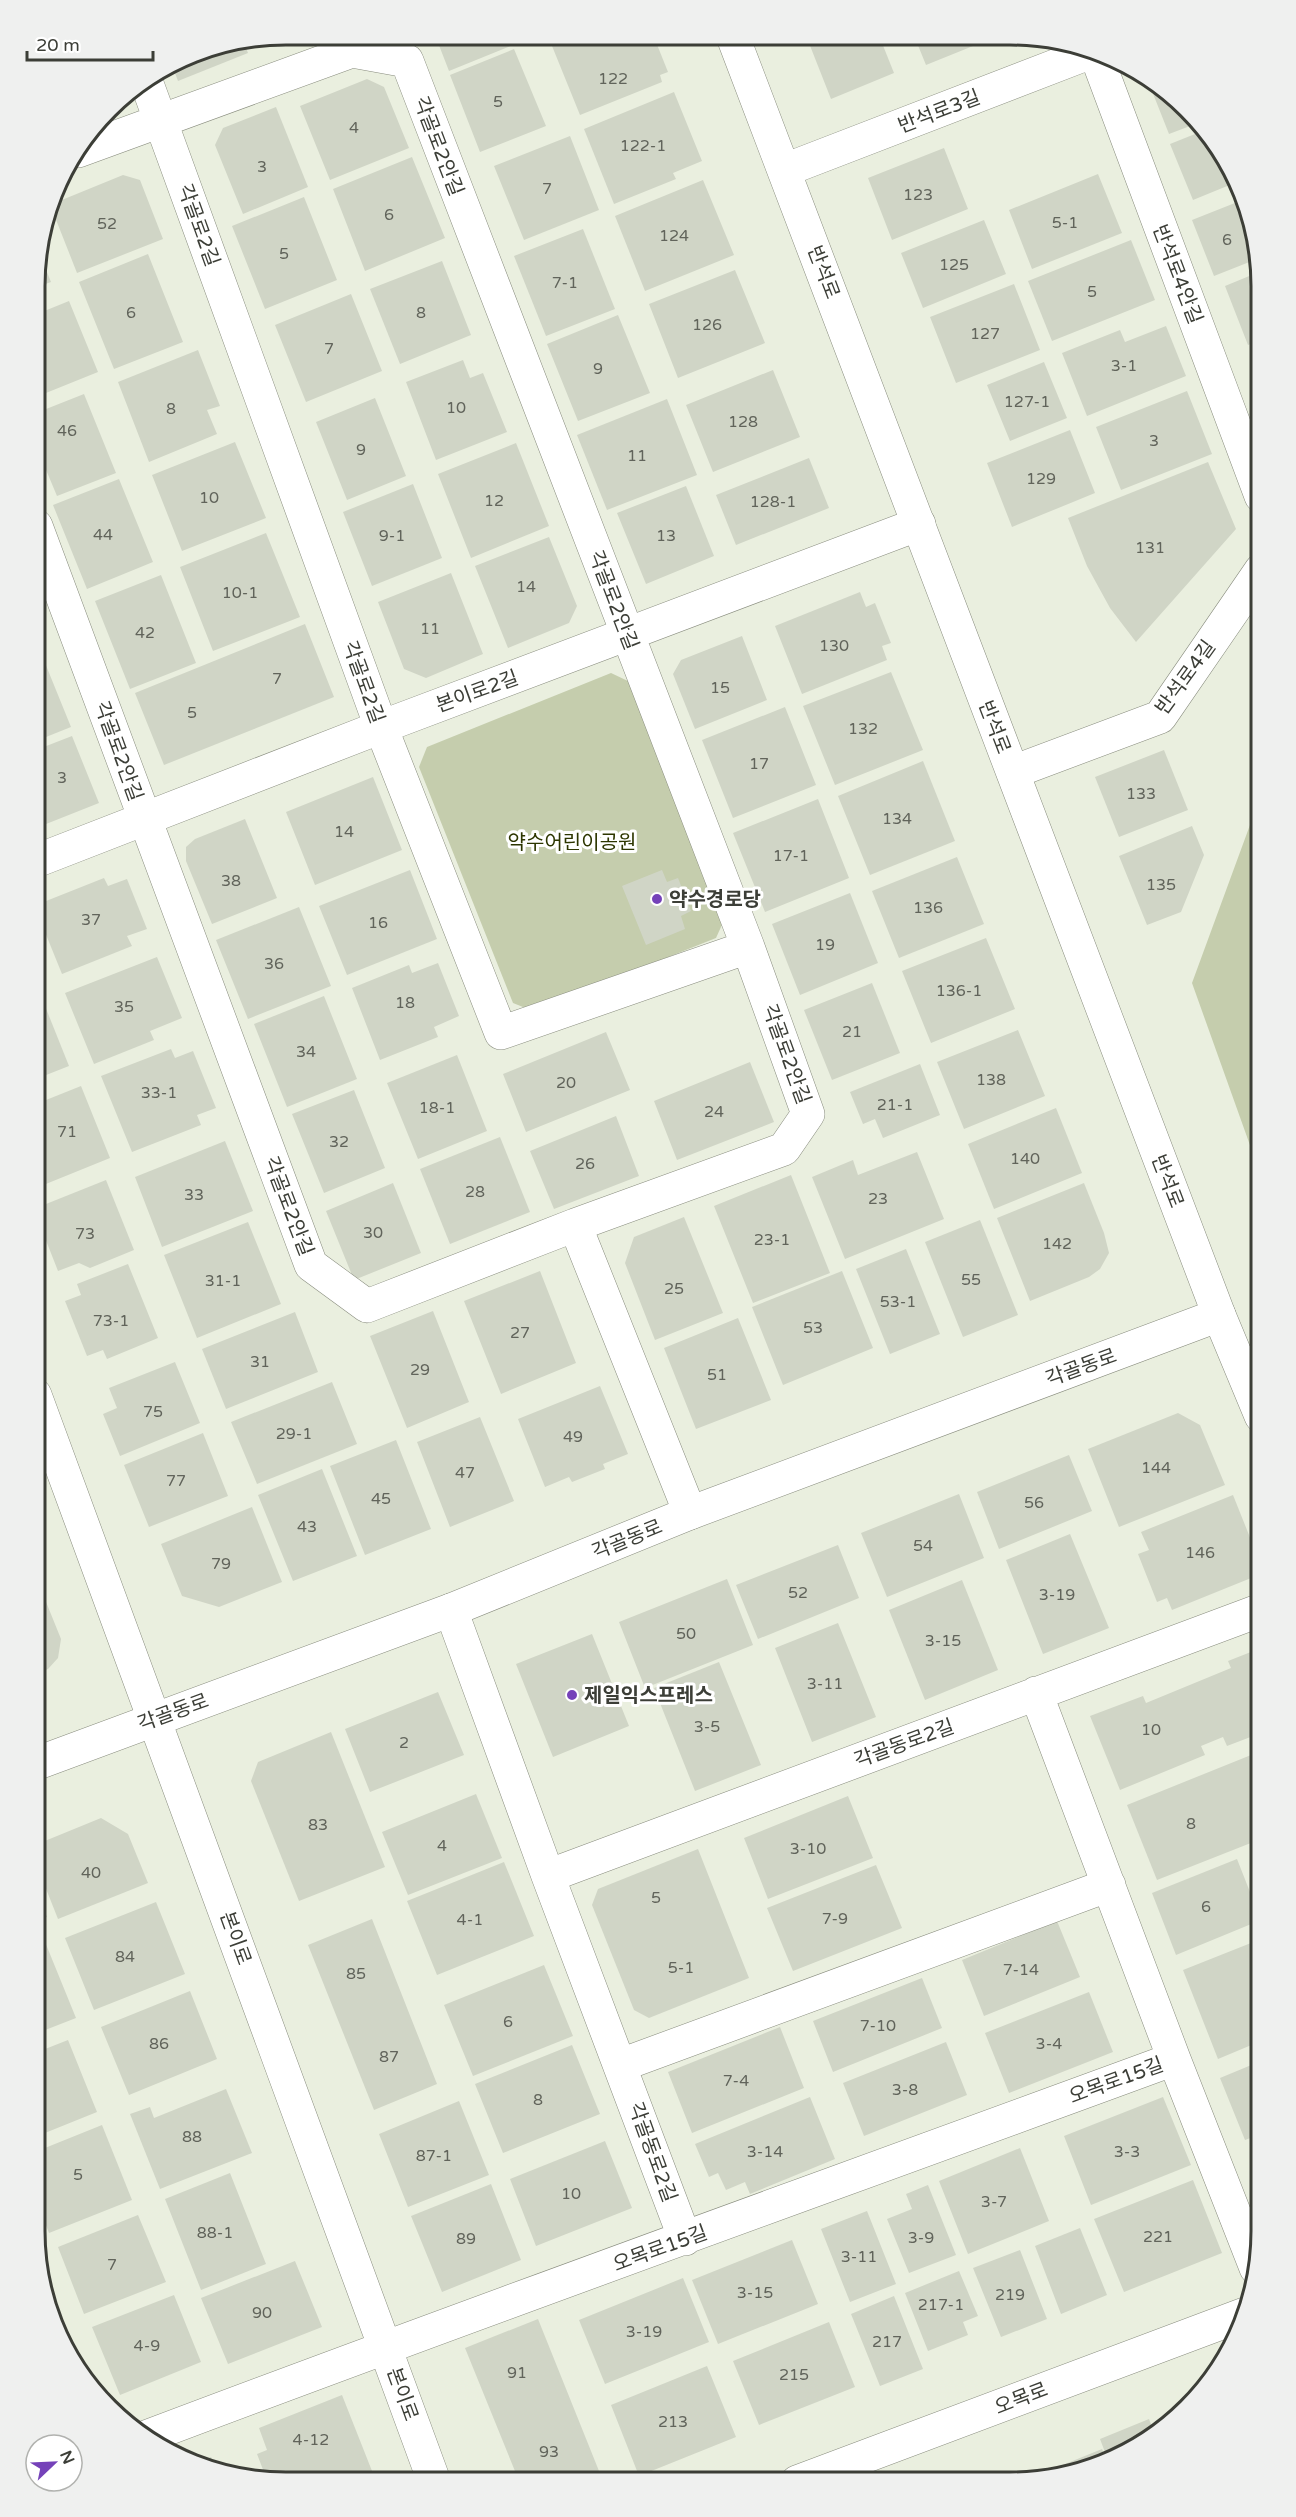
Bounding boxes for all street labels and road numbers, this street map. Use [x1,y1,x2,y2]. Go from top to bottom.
street label: 반석로3길 [895,85,984,139]
street label: 각골로2안길 [408,93,468,199]
street label: 각골로2길 [172,181,224,270]
street label: 반석로4안길 [1147,221,1207,327]
street label: 반석로 [802,242,844,302]
street label: 각골로2안길 [583,547,643,653]
street label: 반석로4길 [1151,636,1221,719]
street label: 각골로2길 [337,638,389,727]
street label: 본이로2길 [433,666,522,718]
street label: 반석로 [973,697,1015,757]
street label: 각골로2안길 [89,698,147,805]
street label: 각골로2안길 [757,1001,815,1108]
street label: 반석로 [1146,1151,1188,1211]
street label: 각골로2안길 [258,1153,318,1259]
street label: 각골동로 [1043,1344,1120,1392]
street label: 각골동로 [589,1515,666,1565]
street label: 각골동로 [135,1689,212,1737]
street label: 각골동로2길 [851,1715,958,1773]
street label: 본이로 [214,1908,256,1968]
street label: 오목로15길 [1066,2053,1167,2109]
street label: 각골동로2길 [623,2099,681,2206]
street label: 오목로15길 [610,2221,711,2277]
street label: 본이로 [381,2364,423,2424]
street label: 오목로 [991,2378,1051,2420]

